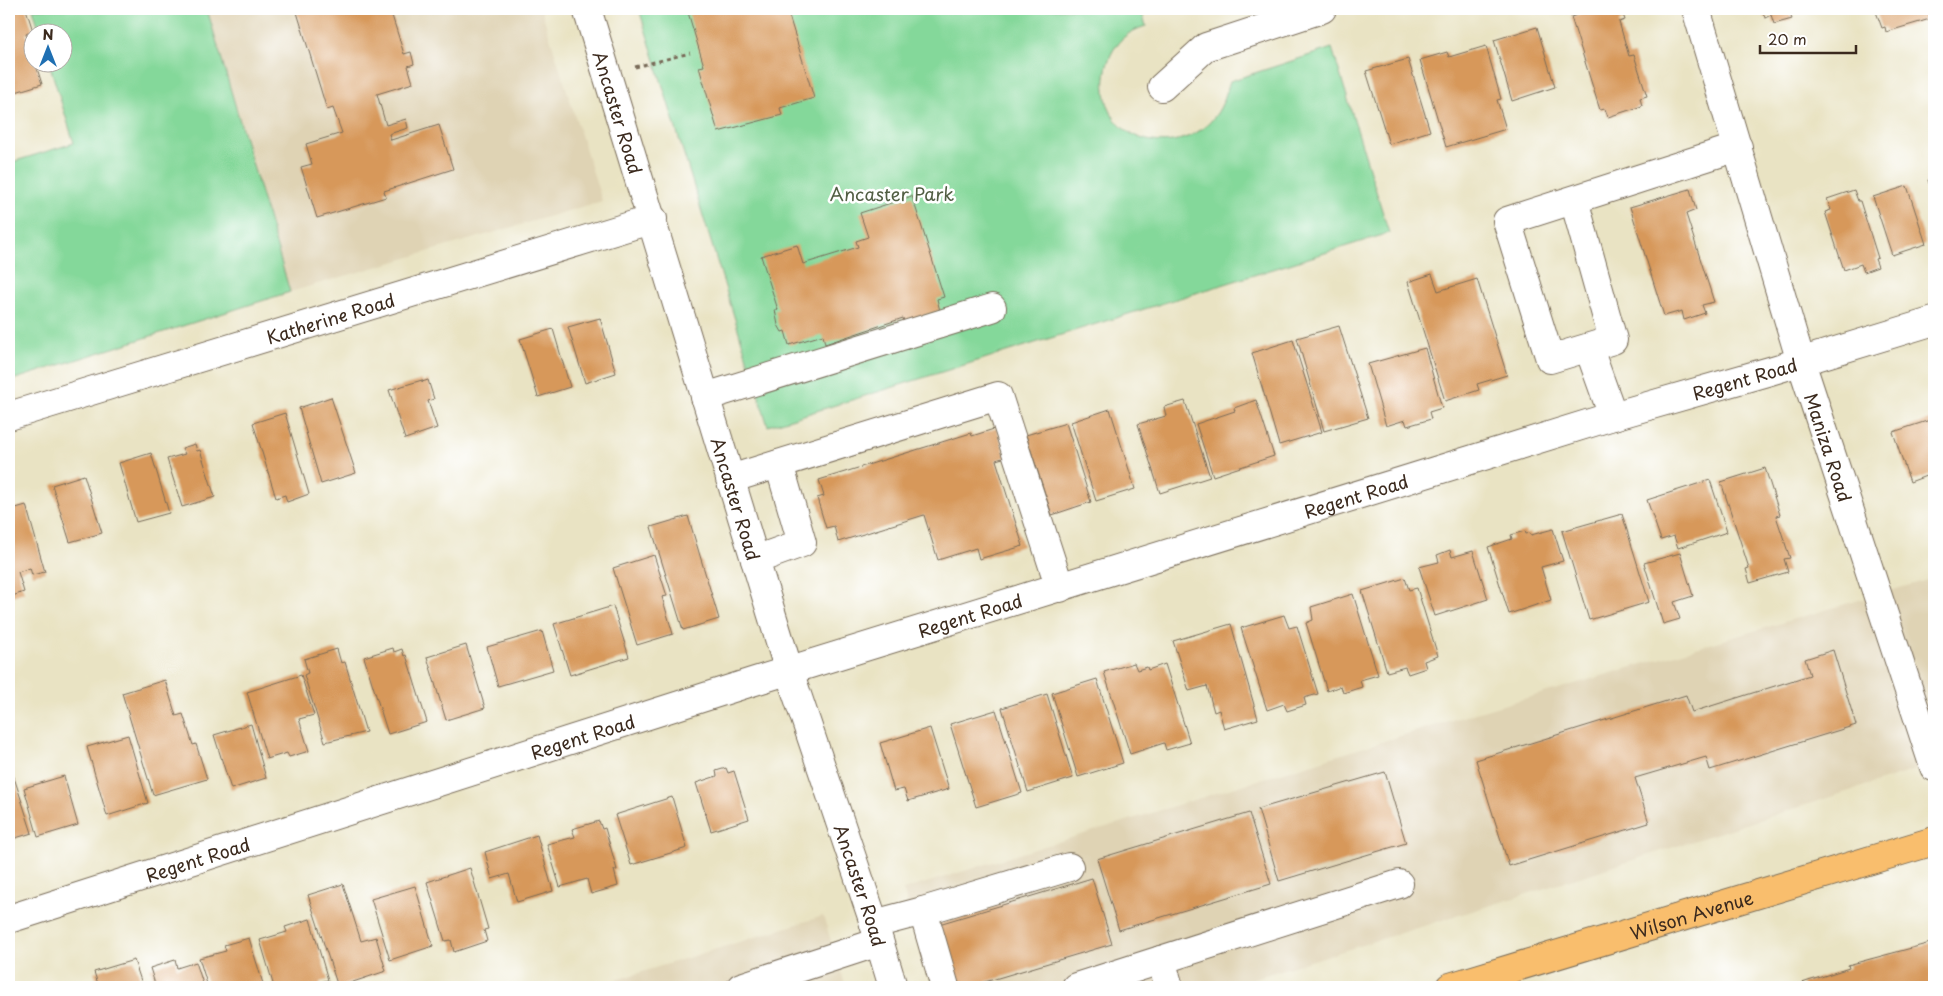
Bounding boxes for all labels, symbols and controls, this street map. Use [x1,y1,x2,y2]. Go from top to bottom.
north arrow [22,22,72,72]
scale bar [1760,22,1857,54]
text: N [42,24,54,45]
text: 20 m [1768,27,1807,50]
street label: Ancaster Road [587,47,650,177]
park label: Ancaster Park [830,180,954,207]
street label: Katherine Road [263,285,398,350]
street label: Regent Road [1689,350,1800,406]
street label: Maniza Road [1799,389,1859,505]
street label: Ancaster Road [705,434,768,564]
street label: Regent Road [1300,467,1412,524]
street label: Regent Road [914,586,1026,643]
street label: Regent Road [527,707,638,765]
street label: Ancaster Road [828,820,893,950]
street label: Regent Road [142,830,253,888]
street label: Wilson Avenue [1626,883,1756,946]

